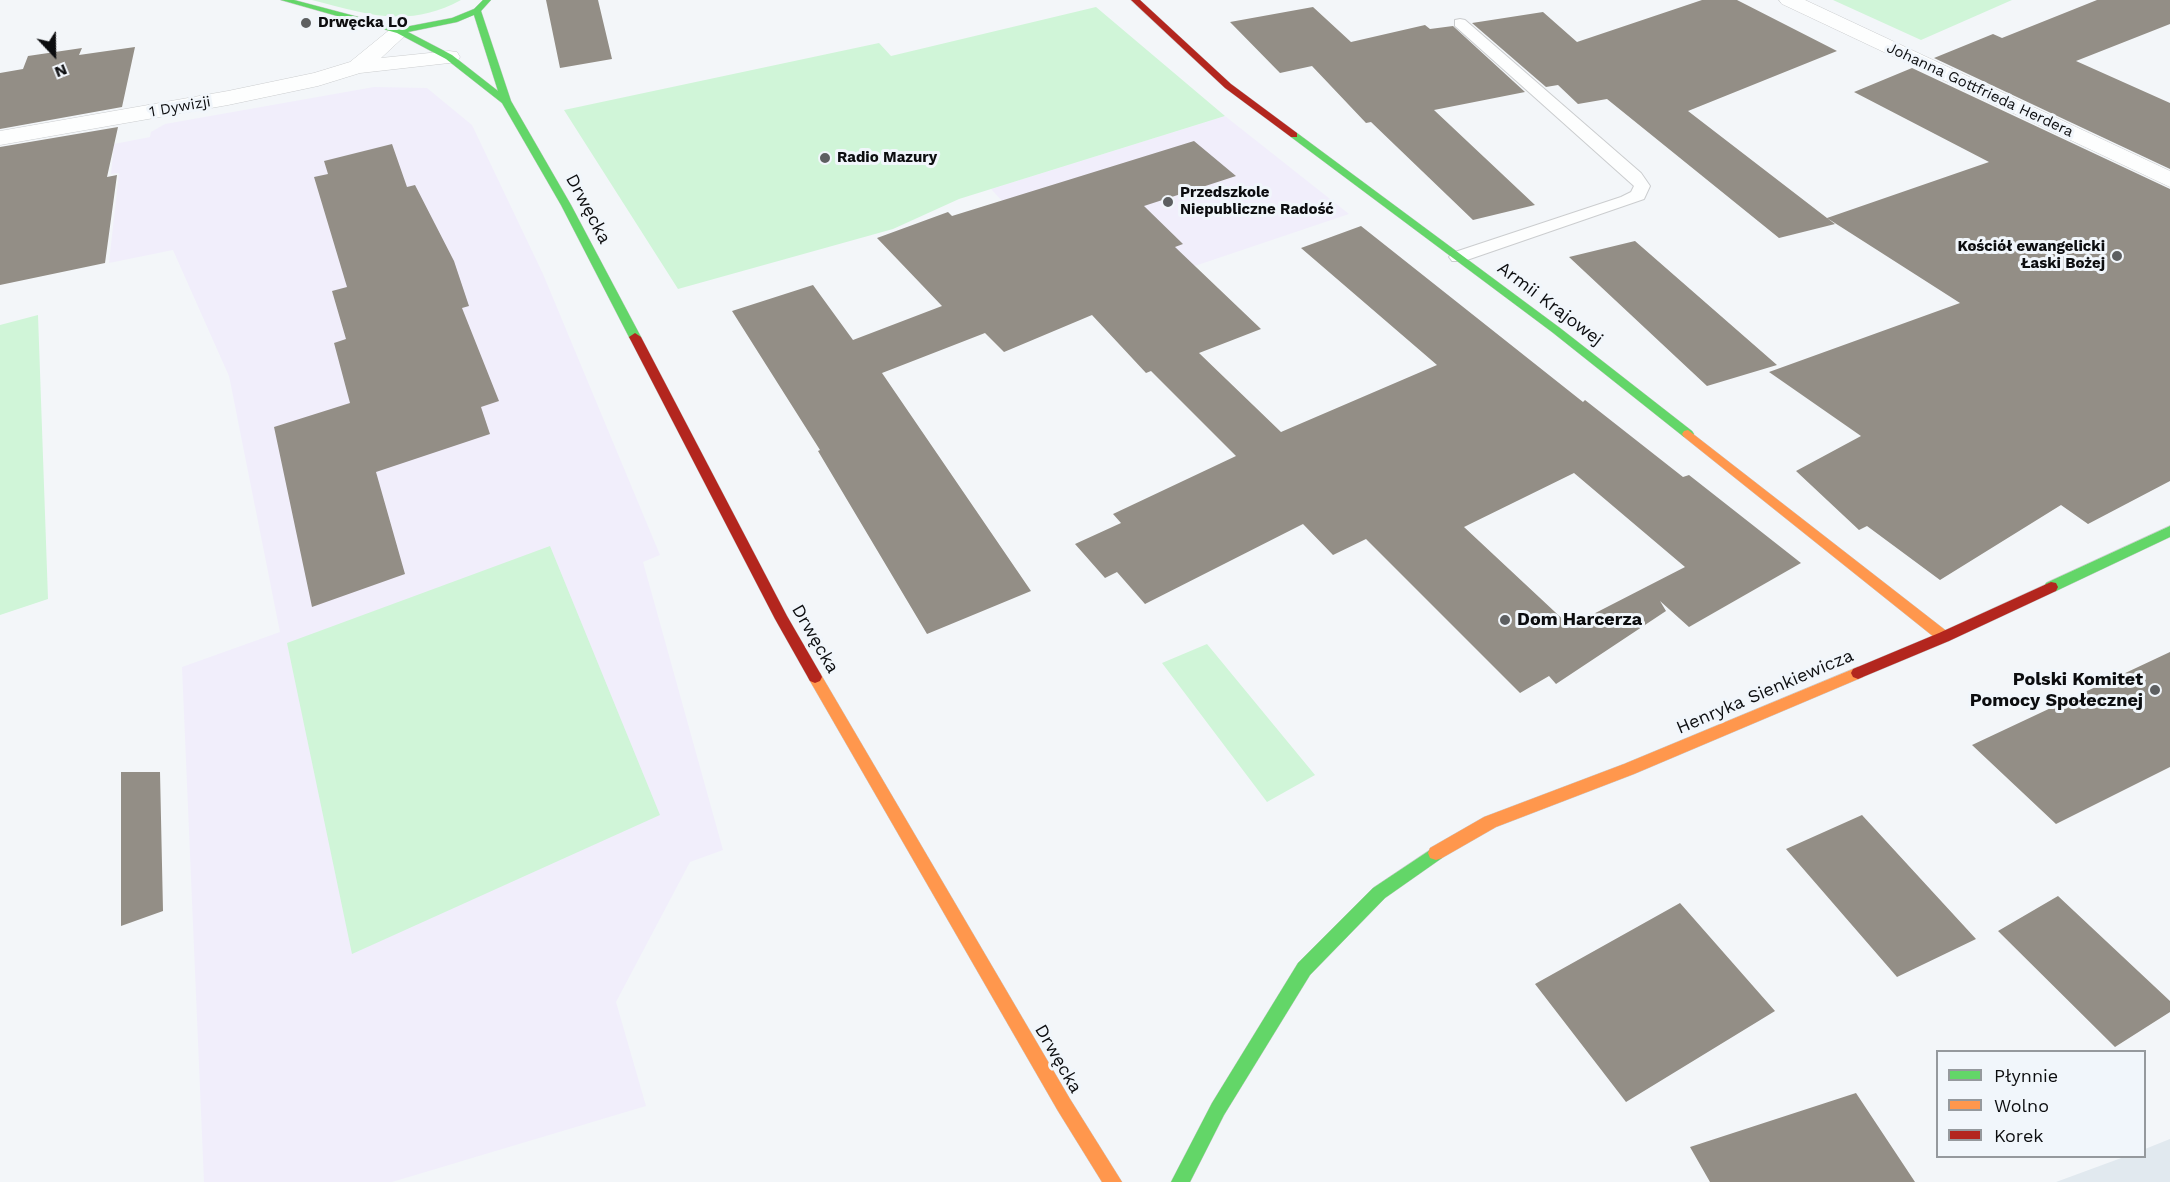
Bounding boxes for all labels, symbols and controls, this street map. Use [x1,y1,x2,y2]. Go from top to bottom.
place label: Drwęcka LO [318,14,408,32]
marker: Drwęcka LO [299,16,313,30]
north arrow [24,24,84,84]
street label: Johanna Gottfrieda Herdera [1884,39,2076,141]
text: N [52,60,70,82]
street label: 1 Dywizji [148,93,212,121]
place label: Radio Mazury [837,149,937,167]
marker: Radio Mazury [818,151,832,165]
street label: Drwęcka [561,171,615,247]
place label: Przedszkole Niepubliczne Radość [1180,184,1334,219]
marker: Przedszkole Niepubliczne Radość [1161,195,1175,209]
place label: Kościół ewangelicki Łaski Bożej [1958,238,2105,273]
marker: Kościół ewangelicki Łaski Bożej [2110,249,2124,263]
street label: Armii Krajowej [1493,257,1607,351]
street label: Drwęcka [787,601,843,677]
place label: Dom Harcerza [1517,609,1642,631]
marker: Dom Harcerza [1498,613,1512,627]
street label: Henryka Sienkiewicza [1673,645,1857,739]
place label: Polski Komitet Pomocy Społecznej [1970,669,2143,712]
marker: Polski Komitet Pomocy Społecznej [2148,683,2162,697]
street label: Drwęcka [1030,1021,1086,1097]
legend [1936,1050,2146,1158]
text: Płynnie [1994,1065,2058,1086]
text: Wolno [1994,1095,2049,1116]
text: Korek [1994,1125,2044,1146]

